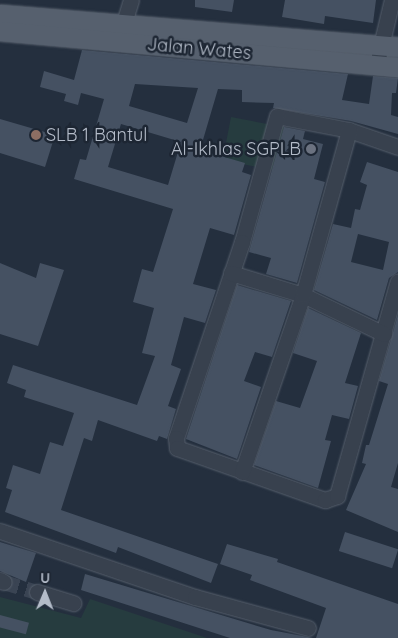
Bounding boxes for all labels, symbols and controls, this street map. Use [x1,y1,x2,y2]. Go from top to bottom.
street label: Jalan Wates [146,34,252,64]
place label: SLB 1 Bantul [46,124,147,146]
marker: SLB 1 Bantul [30,129,42,141]
place label: Al-Ikhlas SGPLB [171,138,301,160]
marker: Al-Ikhlas SGPLB [305,143,317,155]
north arrow [20,568,70,618]
text: U [40,569,50,587]

